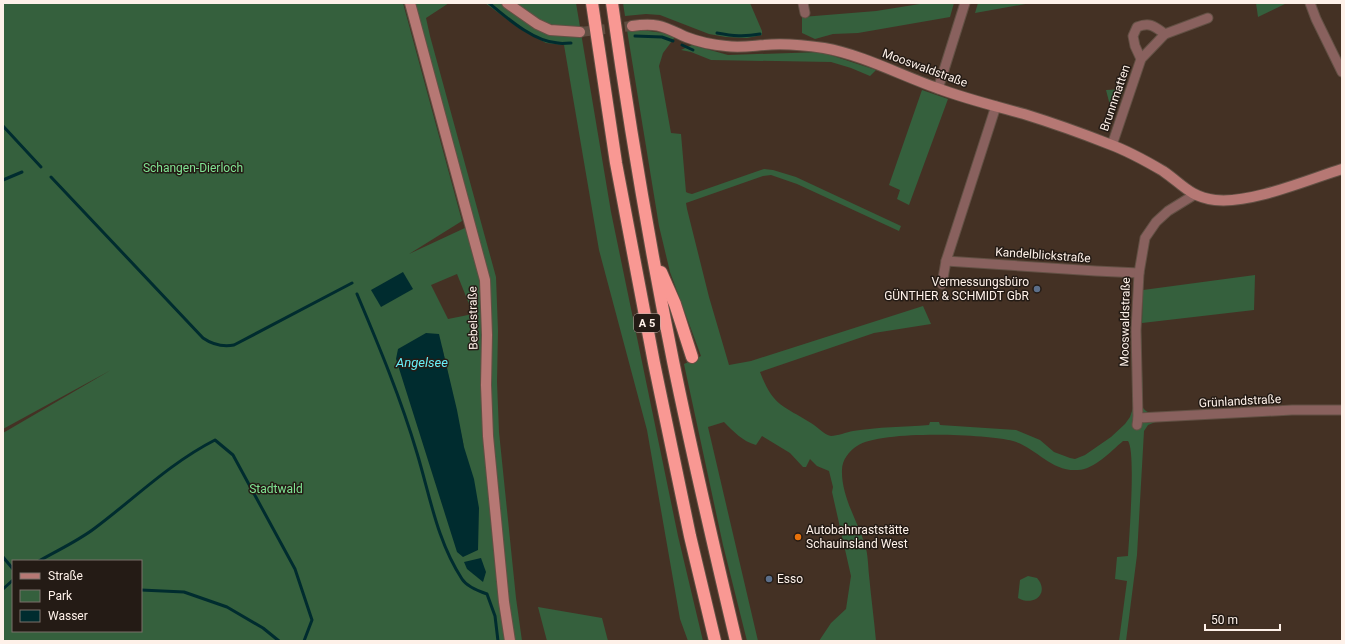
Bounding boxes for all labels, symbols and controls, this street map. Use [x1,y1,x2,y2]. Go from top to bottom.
street label: Mooswaldstraße [881,46,969,90]
street label: Brunnmatten [1097,63,1133,133]
park label: Schangen-Dierloch [143,161,243,175]
street label: Kandelblickstraße [995,245,1091,265]
place label: Vermessungsbüro GÜNTHER & SCHMIDT GbR [884,275,1030,303]
street label: Mooswaldstraße [1117,277,1133,367]
marker: Vermessungsbüro GÜNTHER & SCHMIDT GbR [1032,284,1042,294]
street label: Bebelstraße [465,286,481,350]
road number: A 5 [634,314,660,332]
water label: Angelsee [395,355,448,370]
street label: Grünlandstraße [1199,392,1281,410]
park label: Stadtwald [249,482,303,496]
place label: Autobahnraststätte Schauinsland West [806,523,909,551]
marker: Autobahnraststätte Schauinsland West [793,532,803,542]
legend [12,560,142,632]
text: Straße [48,569,83,583]
place label: Esso [777,572,803,586]
marker: Esso [764,574,774,584]
text: Park [48,589,73,603]
scale bar [1205,606,1280,632]
text: Wasser [48,609,88,623]
text: 50 m [1211,613,1238,627]

